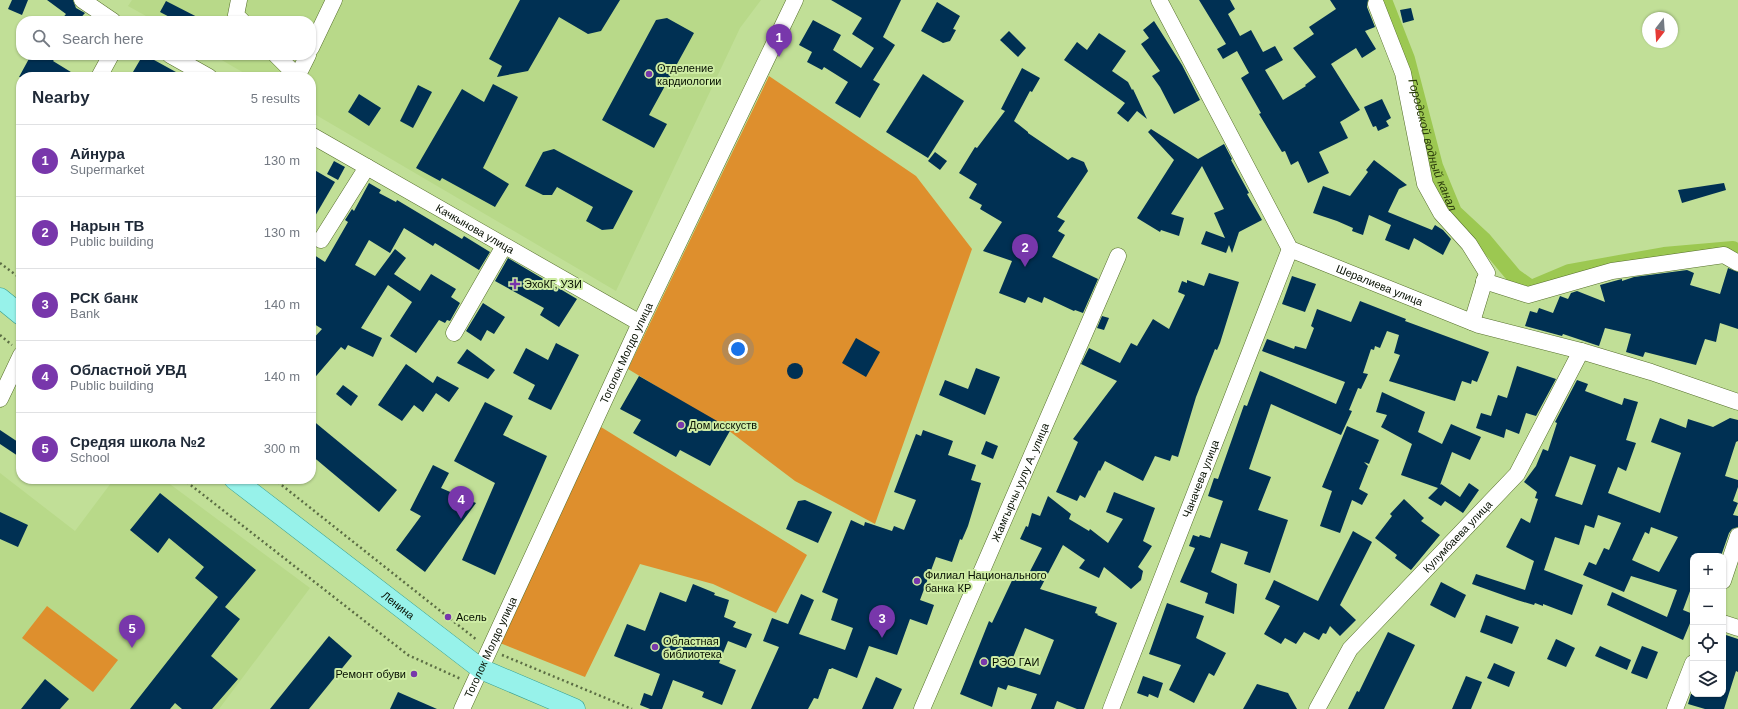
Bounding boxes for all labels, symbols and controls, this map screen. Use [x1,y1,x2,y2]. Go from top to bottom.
north arrow [1642,12,1678,48]
search box [16,16,316,60]
pin: 1 [766,24,792,57]
icon: search [30,27,52,49]
text: Search here [62,30,144,47]
place label: Отделение кардиологии [657,62,721,87]
marker: Отделение кардиологии [644,69,654,79]
water label: Городской водный канал [1405,77,1460,213]
text: Nearby [32,88,90,107]
text: 5 results [251,91,300,106]
text: Айнура [70,145,125,162]
text: 1 [41,153,49,168]
text: 130 m [264,153,300,168]
text: Supermarket [70,162,144,177]
street label: Качкынова улица [434,202,517,256]
text: Нарын ТВ [70,217,144,234]
text: 2 [41,225,49,240]
text: 130 m [264,225,300,240]
text: Public building [70,234,154,249]
pin: 2 [1012,234,1038,267]
street label: Шералиева улица [1335,262,1426,308]
marker: ЭхоКГ, УЗИ [509,278,521,290]
place label: ЭхоКГ, УЗИ [524,278,582,290]
text: РСК банк [70,289,138,306]
text: 3 [41,297,49,312]
text: 140 m [264,297,300,312]
street label: Тоголок Молдо улица [598,300,655,405]
text: Bank [70,306,100,321]
your location [728,339,748,359]
text: Областной УВД [70,361,186,378]
text: 4 [41,369,49,384]
text: 140 m [264,369,300,384]
text: Public building [70,378,154,393]
place label: Дом исскуств [689,419,757,431]
marker: Дом исскуств [676,420,686,430]
street label: Жамгырчы уулу А. улица [989,420,1051,543]
text: Средяя школа №2 [70,433,205,450]
street label: Чаначева улица [1180,437,1221,519]
text: 5 [41,441,49,456]
text: 300 m [264,441,300,456]
text: School [70,450,110,465]
pin: 4 [448,486,474,519]
street label: Кулумбаева улица [1420,498,1495,575]
map controls [1690,553,1726,697]
button: + [1690,553,1726,589]
place label: Филиал Национального банка КР [925,569,1047,594]
marker: Филиал Национального банка КР [912,576,922,586]
street label: Ленина [379,589,417,622]
button: − [1690,589,1726,625]
street label: Тоголок Молдо улица [462,594,519,700]
pin: 3 [869,605,895,638]
place label: Асель [456,611,487,623]
marker: Асель [443,612,453,622]
pin: 5 [119,615,145,648]
button: locate [1690,625,1726,661]
place label: Областная библиотека [663,635,723,660]
marker: Областная библиотека [650,642,660,652]
place label: РЭО ГАИ [992,656,1039,668]
marker: РЭО ГАИ [979,657,989,667]
button: layers [1690,661,1726,697]
place label: Ремонт обуви [336,668,406,680]
marker: Ремонт обуви [409,669,419,679]

